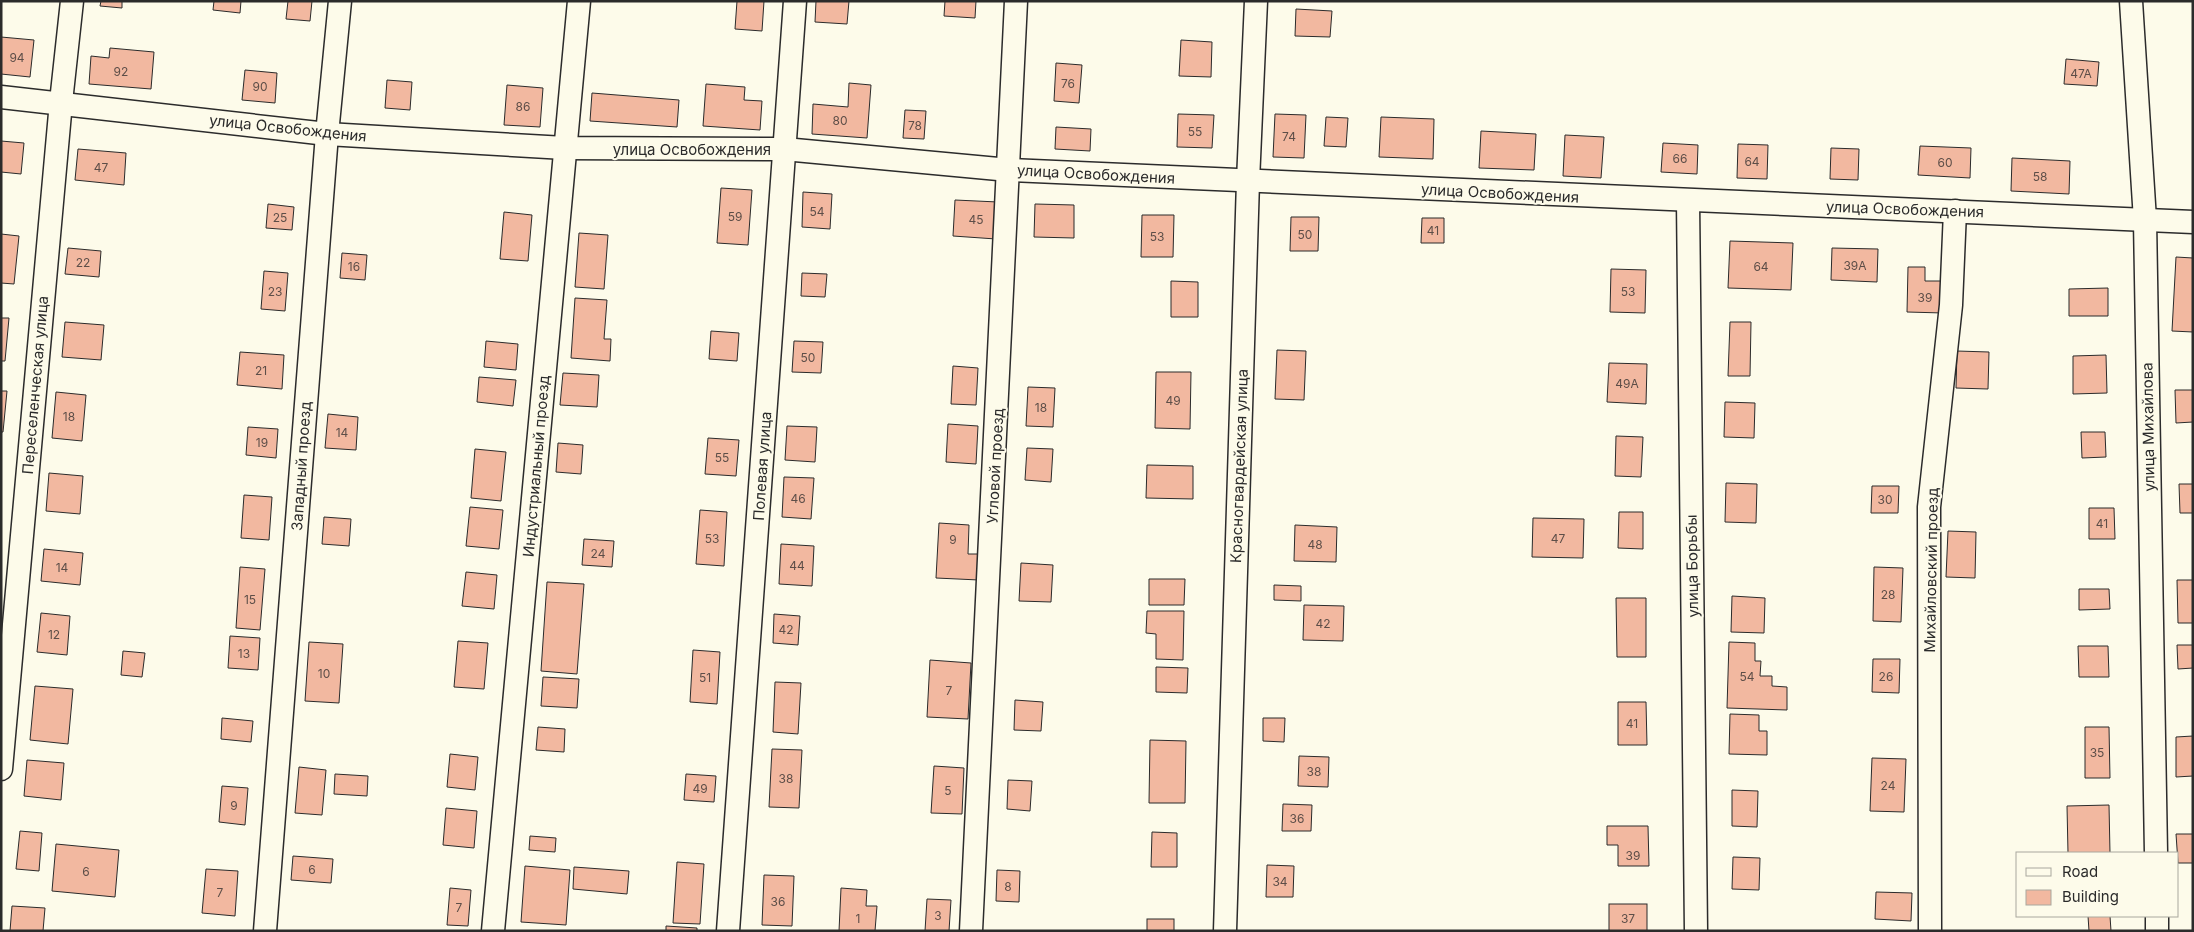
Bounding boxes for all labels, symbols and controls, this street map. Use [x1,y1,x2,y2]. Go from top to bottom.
house number: 94 [9,50,25,65]
house number: 92 [114,64,128,79]
house number: 47А [2070,66,2092,81]
house number: 76 [1061,76,1075,91]
house number: 90 [252,79,268,94]
house number: 86 [516,99,530,114]
street label: улица Освобождения [208,110,368,146]
house number: 80 [833,113,848,128]
house number: 78 [908,118,922,133]
house number: 55 [1188,124,1202,139]
house number: 74 [1282,129,1296,144]
street label: улица Освобождения [613,140,771,159]
house number: 66 [1673,151,1687,166]
house number: 64 [1744,154,1760,169]
house number: 60 [1937,155,1953,170]
house number: 47 [94,160,108,175]
street label: улица Освобождения [1016,160,1176,188]
house number: 58 [2033,169,2047,184]
street label: улица Освобождения [1420,179,1580,207]
street label: улица Освобождения [1826,197,1984,221]
house number: 54 [809,204,825,219]
house number: 59 [728,209,742,224]
house number: 25 [273,210,287,225]
house number: 45 [968,212,984,227]
house number: 41 [1427,223,1439,238]
house number: 50 [1298,227,1312,242]
house number: 53 [1150,229,1164,244]
house number: 22 [76,255,90,270]
house number: 39А [1843,258,1867,273]
house number: 16 [348,259,360,274]
house number: 64 [1753,259,1769,274]
house number: 23 [268,284,282,299]
house number: 53 [1621,284,1635,299]
house number: 39 [1918,290,1932,305]
street label: Переселенческая улица [18,295,52,475]
house number: 50 [801,350,815,365]
street label: улица Михайлова [2137,362,2159,492]
house number: 21 [255,363,267,378]
street label: Красногвардейская улица [1226,369,1252,563]
street label: Индустриальный проезд [519,374,553,558]
house number: 49А [1615,376,1639,391]
house number: 49 [1165,393,1181,408]
house number: 18 [1035,400,1047,415]
street label: Западный проезд [287,401,315,531]
street label: Угловой проезд [982,408,1008,524]
house number: 18 [63,409,75,424]
street label: Полевая улица [749,411,775,521]
house number: 14 [336,425,349,440]
house number: 19 [256,435,268,450]
house number: 55 [715,450,729,465]
street label: Михайловский проезд [1920,487,1942,653]
house number: 46 [790,491,806,506]
house number: 30 [1878,492,1892,507]
street label: улица Борьбы [1682,514,1702,618]
house number: 41 [2096,516,2108,531]
house number: 53 [705,531,719,546]
house number: 47 [1551,531,1565,546]
house number: 9 [949,532,957,547]
house number: 48 [1307,537,1323,552]
house number: 24 [591,546,606,561]
house number: 44 [789,558,805,573]
house number: 14 [56,560,69,575]
house number: 28 [1881,587,1895,602]
house number: 15 [244,592,256,607]
house number: 42 [1315,616,1331,631]
house number: 42 [778,622,794,637]
house number: 12 [48,627,60,642]
house number: 13 [238,646,250,661]
house number: 10 [318,666,330,681]
house number: 54 [1739,669,1755,684]
house number: 26 [1879,669,1893,684]
house number: 51 [699,670,711,685]
house number: 7 [946,683,953,698]
house number: 41 [1626,716,1638,731]
house number: 35 [2090,745,2104,760]
house number: 38 [1307,764,1321,779]
house number: 38 [779,771,793,786]
house number: 24 [1881,778,1896,793]
house number: 49 [692,781,708,796]
house number: 5 [944,783,952,798]
house number: 9 [230,798,238,813]
house number: 36 [1290,811,1304,826]
house number: 39 [1626,848,1640,863]
legend [2016,852,2179,917]
house number: 6 [308,862,316,877]
text: Road [2062,862,2098,881]
house number: 6 [82,864,90,879]
house number: 34 [1272,874,1288,889]
house number: 8 [1004,879,1012,894]
house number: 7 [217,885,224,900]
text: Building [2062,887,2119,906]
house number: 36 [771,894,785,909]
house number: 7 [456,900,463,915]
house number: 3 [934,908,942,923]
house number: 1 [856,911,860,926]
house number: 37 [1621,911,1635,926]

